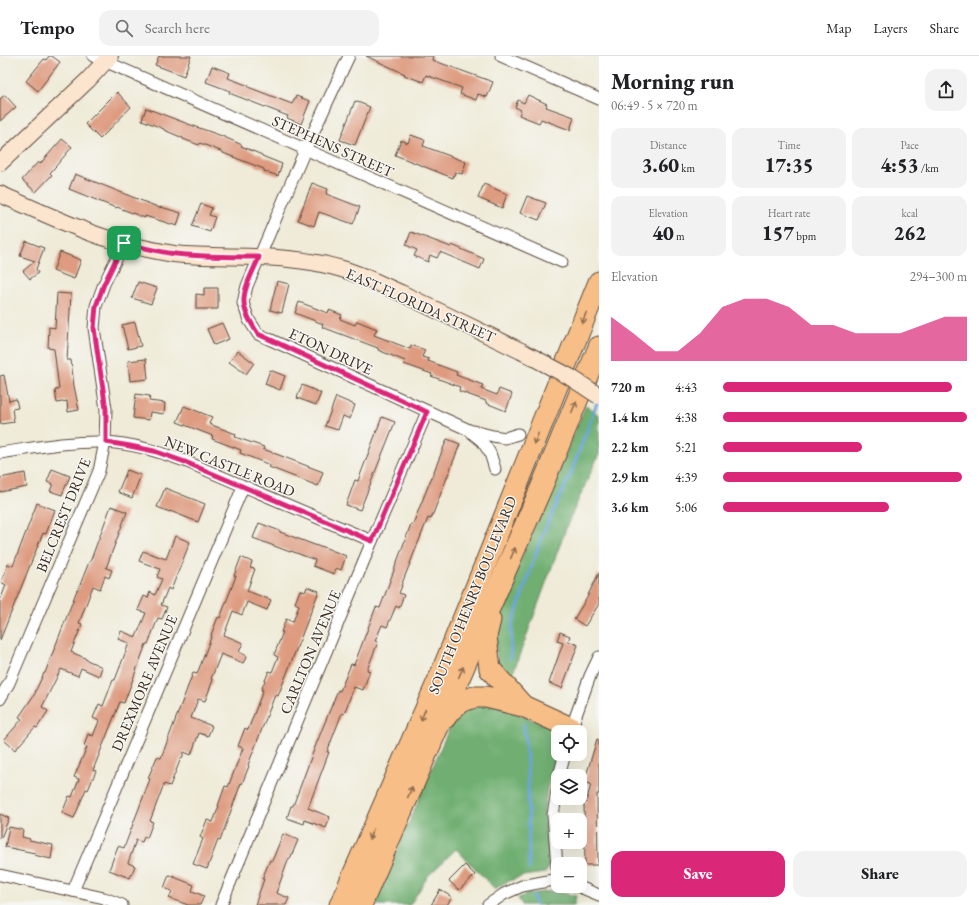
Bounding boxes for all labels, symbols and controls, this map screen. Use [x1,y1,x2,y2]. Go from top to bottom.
search box [99,10,379,46]
text: Tempo [20,15,75,40]
icon: search [113,17,135,39]
text: Search here [145,18,210,37]
text: Map [826,19,851,37]
text: Layers [873,19,908,37]
text: Share [930,19,959,37]
text: Morning run [611,67,735,96]
button: share [925,69,967,111]
text: 06:49 · 5 × 720 m [611,97,698,114]
street label: STEPHENS STREET [269,111,398,182]
text: Distance [650,138,687,152]
text: Time [778,138,800,152]
text: Pace [900,138,919,152]
text: 3.60 [642,152,679,178]
text: 17:35 [765,152,813,178]
text: 4:53 [880,152,919,178]
text: km [679,161,695,175]
text: /km [919,161,939,175]
text: Elevation [649,206,688,220]
text: Heart rate [768,206,810,220]
text: kcal [901,206,918,220]
text: 40 [652,220,674,246]
text: 157 [762,220,794,246]
text: 262 [893,220,926,246]
pin [107,226,141,260]
text: m [674,229,685,243]
text: bpm [794,229,816,243]
icon: arrive [113,232,135,254]
street label: EAST FLORIDA STREET [343,263,499,347]
text: Elevation [611,268,658,285]
text: 294–300 m [910,268,967,285]
one-way arrow [580,312,588,324]
street label: ETON DRIVE [286,323,376,379]
text: 720 m [611,379,645,396]
text: 4:43 [675,379,697,396]
one-way arrow [571,402,579,414]
text: 1.4 km [611,409,649,426]
text: 4:38 [675,409,697,426]
street label: NEW CASTLE ROAD [162,431,298,501]
one-way arrow [531,432,539,444]
text: 2.2 km [611,439,649,456]
text: 5:21 [675,439,697,456]
street label: BELCREST DRIVE [31,455,95,575]
text: 2.9 km [611,469,649,486]
text: 4:39 [675,469,697,486]
street label: SOUTH O'HENRY BOULEVARD [424,493,520,697]
text: 3.6 km [611,499,649,516]
text: 5:06 [675,499,697,516]
one-way arrow [510,547,517,559]
street label: CARLTON AVENUE [275,587,345,717]
street label: DREXMORE AVENUE [107,611,182,754]
one-way arrow [458,666,466,678]
one-way arrow [419,708,426,720]
map controls [551,725,587,893]
button: locate [551,725,587,761]
button: layers [551,769,587,805]
one-way arrow [406,786,414,798]
button: + [551,813,587,849]
one-way arrow [367,827,374,839]
button: Save [611,851,785,897]
button: Share [793,851,967,897]
button: − [551,857,587,893]

